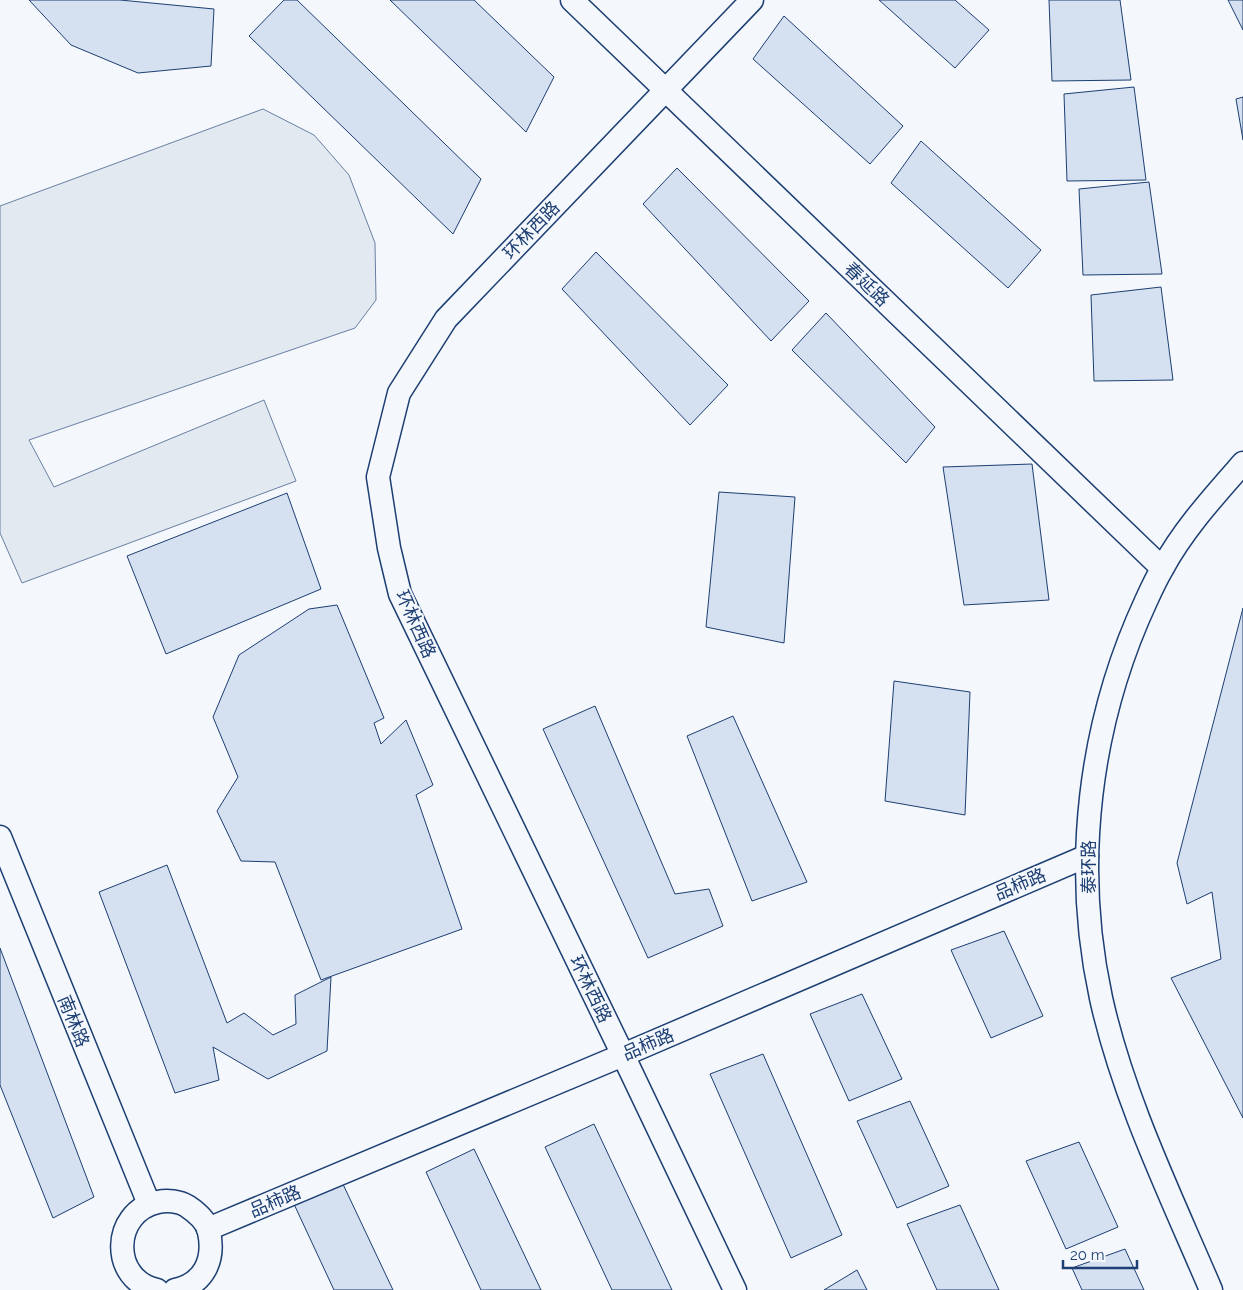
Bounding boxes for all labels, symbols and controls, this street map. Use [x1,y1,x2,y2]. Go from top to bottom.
street label: 环林西路 [498,197,564,263]
street label: 春延路 [840,258,894,310]
street label: 环林西路 [392,587,440,661]
street label: 泰环路 [1078,840,1099,894]
street label: 品柿路 [991,864,1049,904]
street label: 环林西路 [566,952,616,1026]
street label: 南林路 [54,992,94,1050]
street label: 品柿路 [619,1024,677,1064]
street label: 品柿路 [246,1181,304,1221]
scale bar [1063,1238,1137,1270]
text: 20 m [1070,1246,1105,1264]

